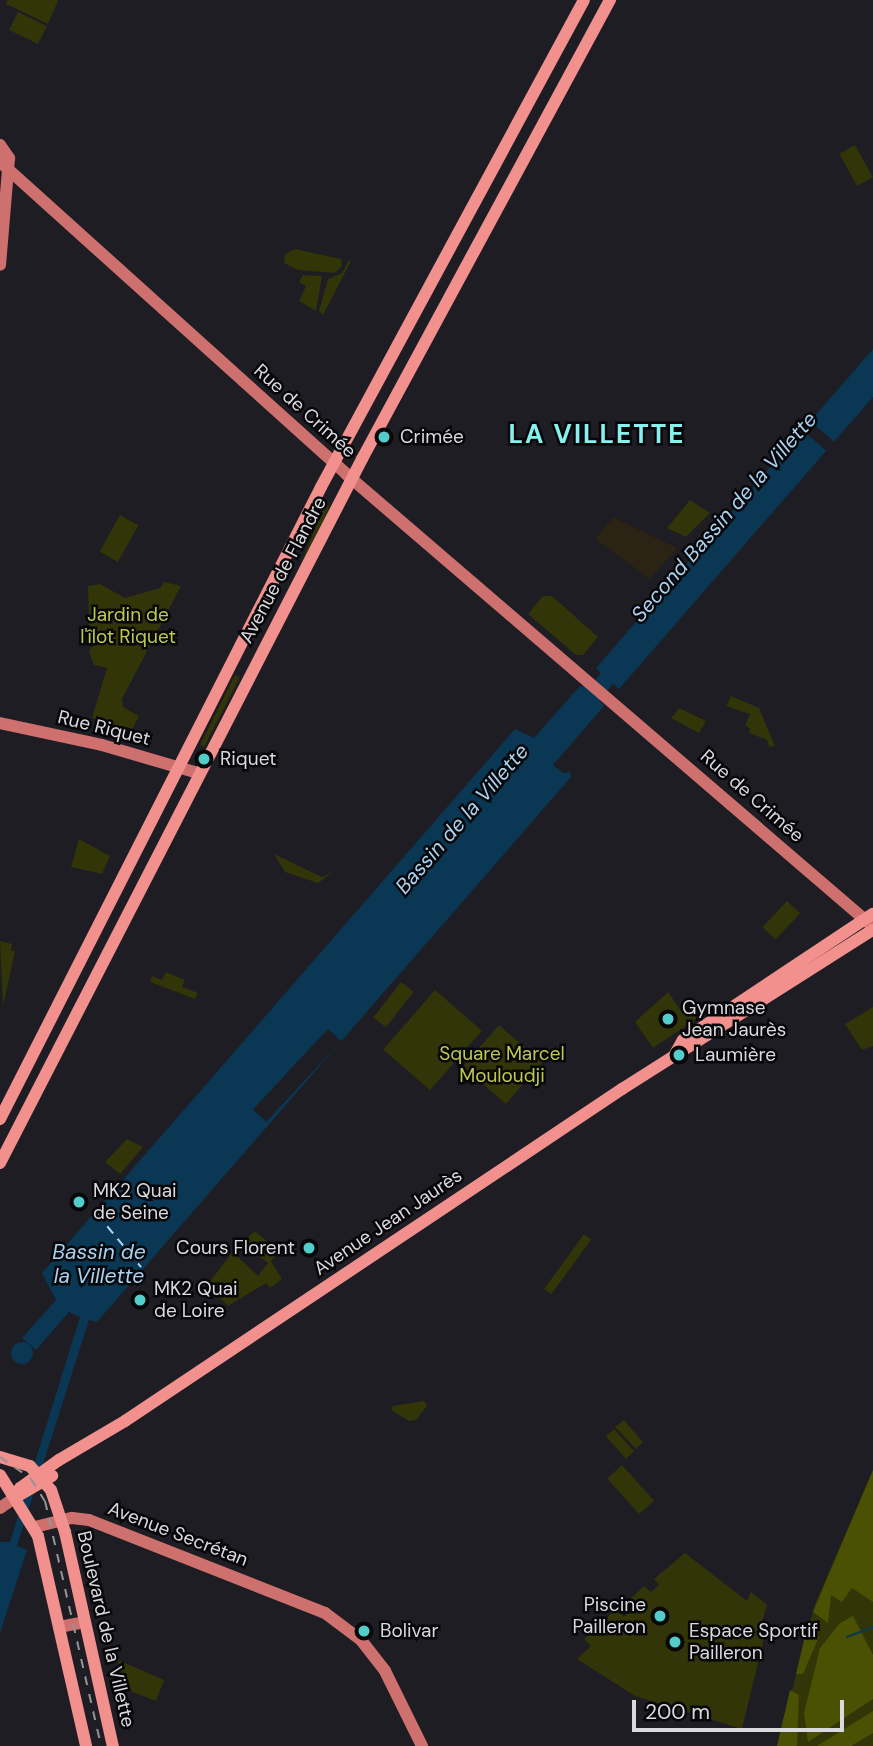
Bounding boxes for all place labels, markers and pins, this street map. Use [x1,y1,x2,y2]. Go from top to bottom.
place label: Crimée [400,426,464,448]
marker: Crimée [374,427,394,447]
place label: Riquet [220,748,277,770]
marker: Riquet [194,749,214,769]
place label: Gymnase Jean Jaurès [682,997,786,1041]
marker: Gymnase Jean Jaurès [660,1011,676,1027]
place label: Laumière [695,1044,776,1066]
marker: Laumière [669,1045,689,1065]
place label: MK2 Quai de Seine [93,1180,177,1224]
marker: MK2 Quai de Seine [71,1194,87,1210]
place label: Cours Florent [176,1237,295,1259]
marker: Cours Florent [301,1240,317,1256]
place label: MK2 Quai de Loire [154,1278,238,1322]
marker: MK2 Quai de Loire [132,1292,148,1308]
place label: Piscine Pailleron [572,1594,646,1638]
marker: Piscine Pailleron [652,1608,668,1624]
place label: Bolivar [380,1620,438,1642]
place label: Espace Sportif Pailleron [689,1620,818,1664]
marker: Bolivar [354,1621,374,1641]
marker: Espace Sportif Pailleron [667,1634,683,1650]

